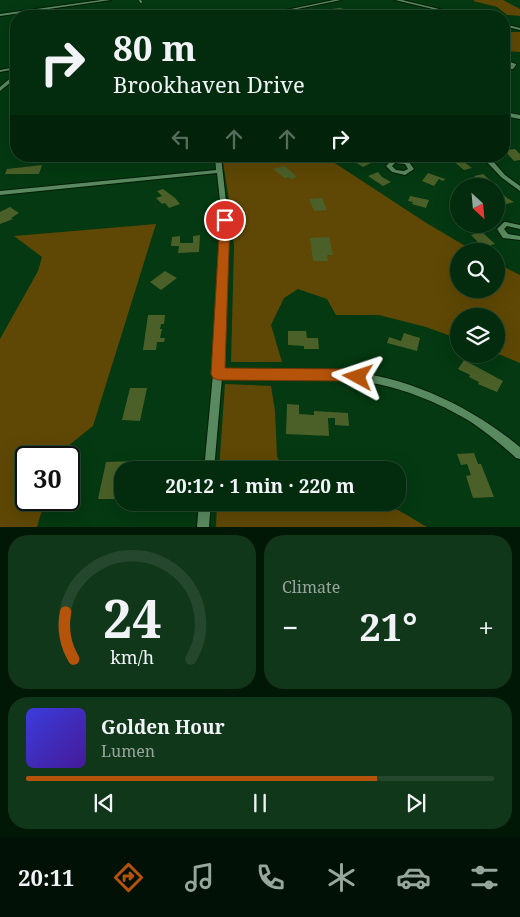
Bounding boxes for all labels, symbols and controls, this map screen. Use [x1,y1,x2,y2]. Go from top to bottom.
text: 80 m [113,24,196,71]
icon: right [30,30,95,95]
text: Brookhaven Drive [113,69,305,99]
icon: left [167,125,195,153]
icon: ahead [220,125,248,153]
icon: ahead [273,125,301,153]
icon: right [326,125,354,153]
north arrow [450,178,505,232]
map controls [450,178,505,363]
pin [204,199,246,241]
icon: arrive [211,206,239,234]
button: search [450,243,505,298]
button: layers [450,308,505,363]
position arrow [331,350,383,402]
speed limit sign: 30 [15,446,80,511]
text: 20:12 · 1 min · 220 m [165,473,355,499]
text: Climate [282,576,340,598]
text: 24 [103,582,161,653]
text: 21° [359,600,417,652]
text: − [282,608,298,646]
text: + [478,608,494,646]
text: km/h [110,645,154,669]
text: Golden Hour [101,714,225,740]
text: Lumen [101,740,155,762]
icon: previous [90,789,118,817]
icon: pause [246,789,274,817]
icon: next [402,789,430,817]
icon: directions [111,860,146,895]
icon: music [182,860,217,895]
icon: phone [253,860,288,895]
icon: climate [324,860,359,895]
icon: car [396,860,431,895]
icon: filters [467,860,502,895]
text: 20:11 [18,862,75,892]

